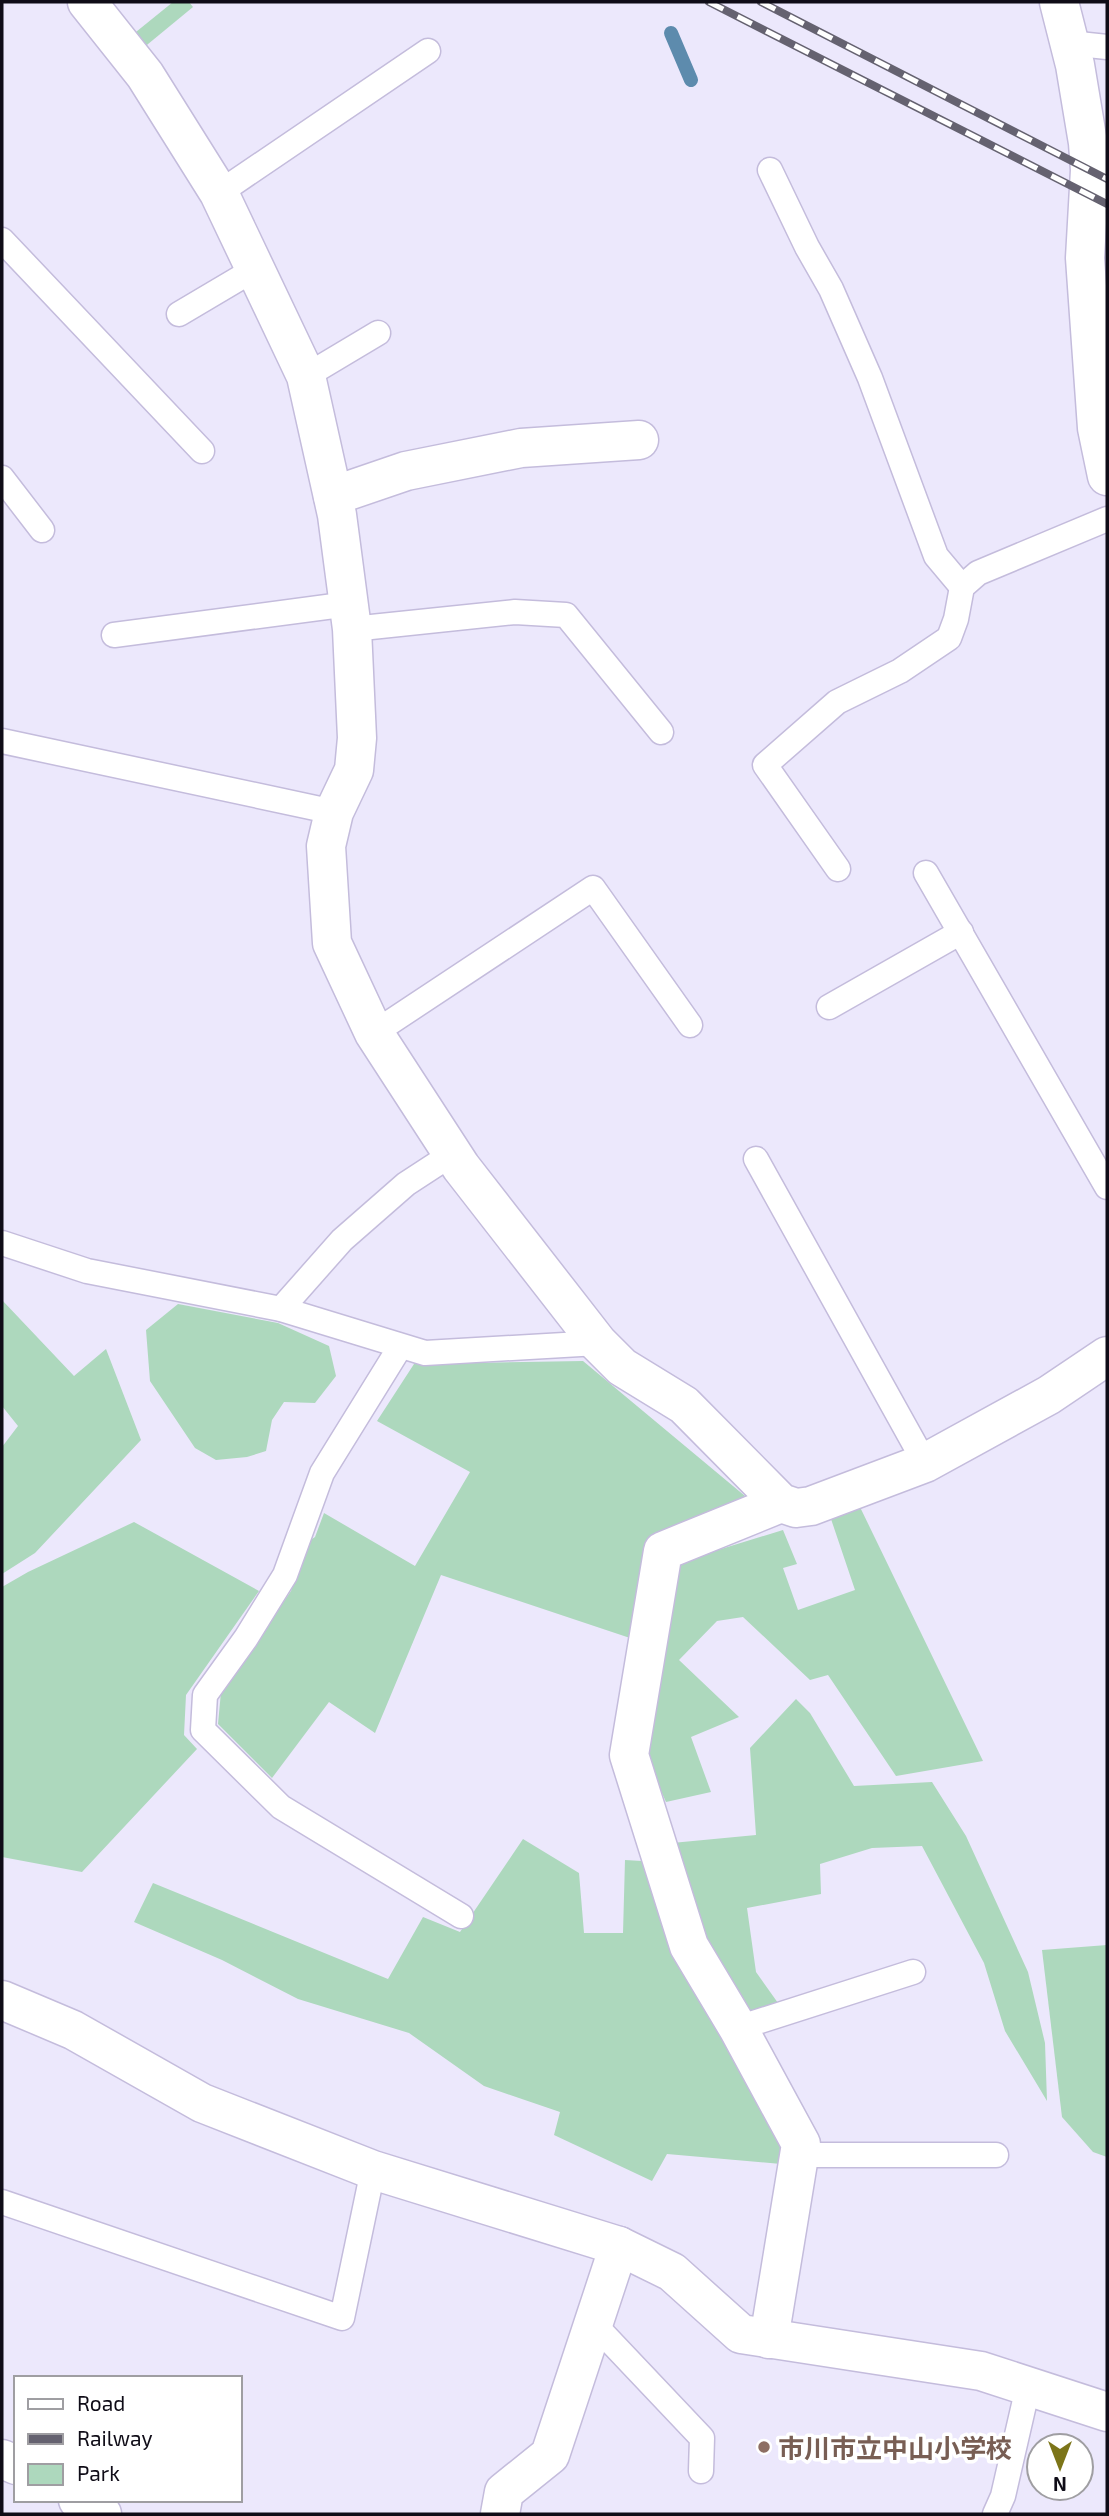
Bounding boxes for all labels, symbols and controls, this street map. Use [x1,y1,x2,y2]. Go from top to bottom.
legend [14,2376,242,2502]
text: Road [77,2390,125,2415]
text: Railway [77,2425,153,2450]
place label: 市川市立中山小学校 [778,2432,1012,2463]
north arrow [1025,2432,1095,2502]
marker: 市川市立中山小学校 [756,2439,772,2455]
text: Park [77,2460,120,2485]
text: N [1053,2473,1067,2496]

